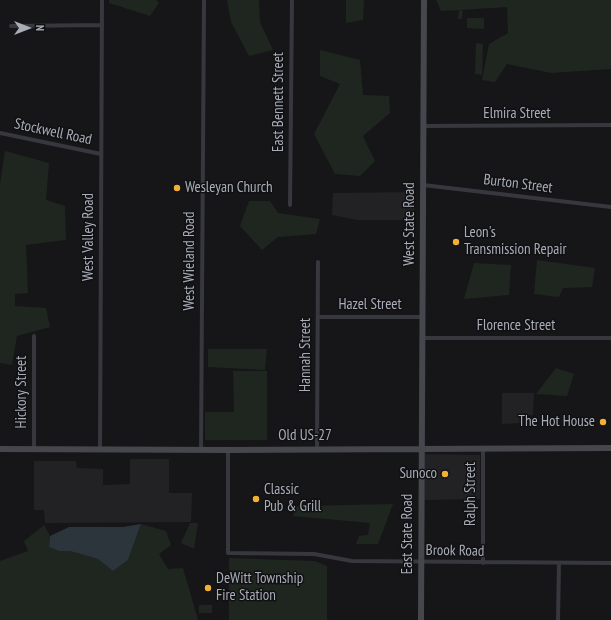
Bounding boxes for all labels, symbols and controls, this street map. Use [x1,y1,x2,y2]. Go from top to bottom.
north arrow [8,8,48,48]
text: N [33,25,47,31]
street label: East Bennett Street [270,52,288,152]
street label: Elmira Street [483,105,551,123]
street label: Stockwell Road [13,115,93,149]
street label: Burton Street [482,171,554,197]
place label: Wesleyan Church [185,179,273,197]
street label: West State Road [401,182,419,266]
marker: Wesleyan Church [172,183,182,193]
street label: West Valley Road [80,193,98,281]
street label: West Wieland Road [181,212,199,310]
place label: Leon's Transmission Repair [464,224,567,259]
marker: Leon's Transmission Repair [451,237,461,247]
street label: Hazel Street [338,296,402,314]
street label: Florence Street [477,317,555,335]
street label: Hannah Street [297,318,315,392]
street label: Hickory Street [13,356,31,428]
place label: The Hot House [518,413,595,431]
marker: The Hot House [598,417,608,427]
street label: Old US-27 [278,427,332,445]
street label: Ralph Street [462,462,480,526]
place label: Sunoco [399,465,437,483]
marker: Sunoco [440,469,450,479]
place label: Classic Pub & Grill [264,481,321,516]
marker: Classic Pub & Grill [251,494,261,504]
street label: East State Road [399,494,417,574]
street label: Brook Road [425,541,485,561]
place label: DeWitt Township Fire Station [216,570,303,605]
marker: DeWitt Township Fire Station [203,583,213,593]

